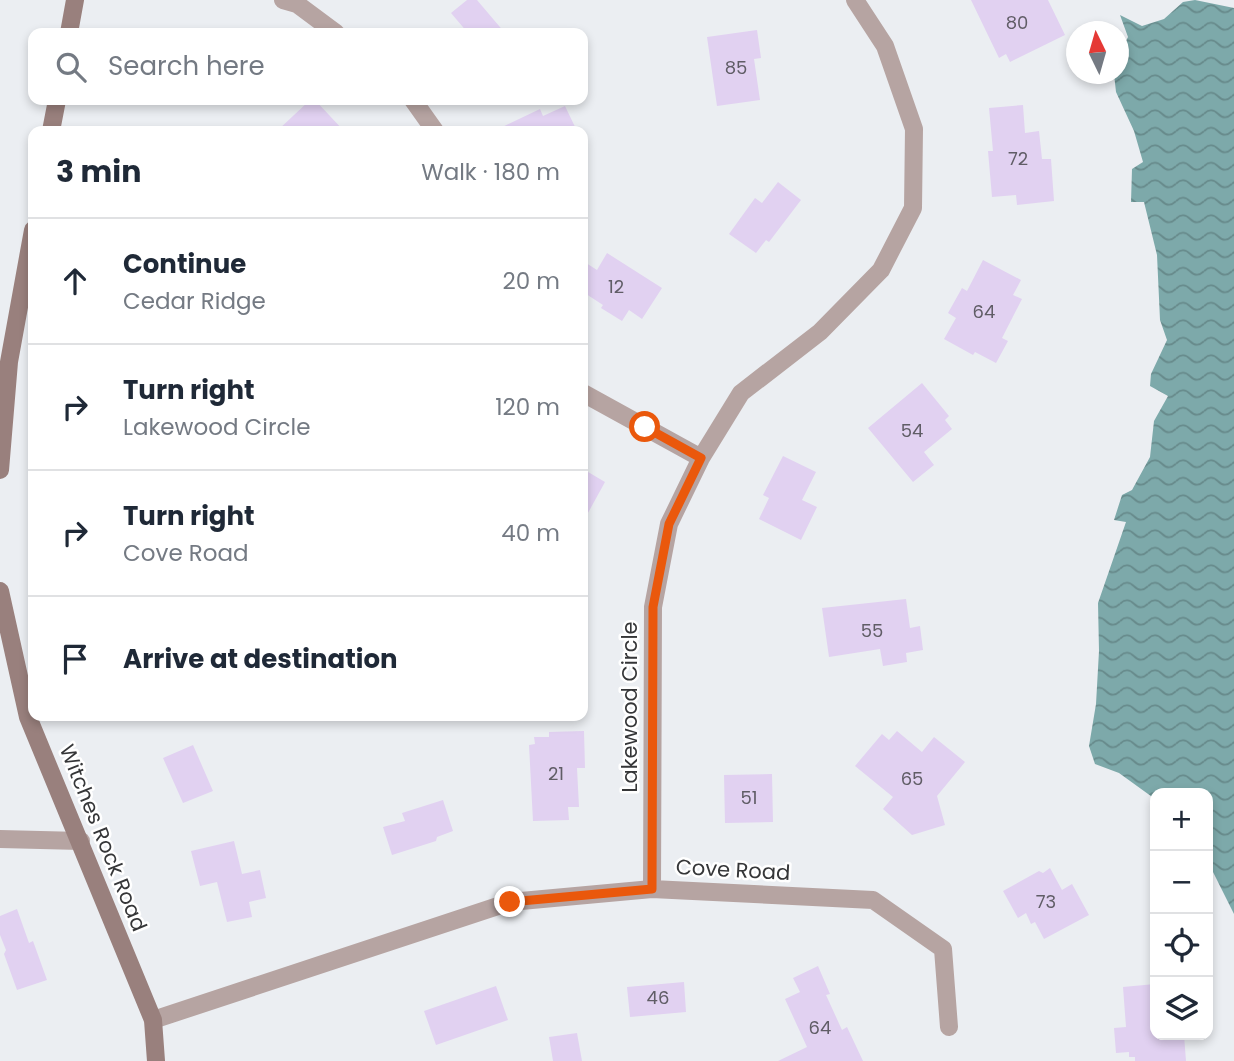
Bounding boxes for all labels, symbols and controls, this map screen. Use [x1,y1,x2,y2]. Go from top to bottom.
house number: 80 [1006,10,1028,35]
north arrow [1066,21,1129,84]
search box [28,28,588,105]
icon: search [52,48,90,86]
text: Search here [108,48,265,84]
house number: 85 [725,55,747,80]
house number: 72 [1008,146,1028,171]
text: 3 min [56,150,141,193]
text: Walk · 180 m [421,156,560,188]
text: Continue [123,246,246,282]
icon: ahead [56,262,94,300]
text: 20 m [502,265,560,297]
house number: 12 [608,274,624,299]
text: Cedar Ridge [123,285,266,317]
house number: 64 [973,299,995,324]
text: Turn right [123,372,255,408]
icon: right [56,388,94,426]
text: 120 m [495,391,560,423]
text: Lakewood Circle [123,411,310,443]
route start [629,411,660,442]
house number: 54 [901,418,923,443]
text: Turn right [123,498,255,534]
icon: right [56,514,94,552]
text: 40 m [501,517,560,549]
text: Cove Road [123,537,249,569]
house number: 55 [861,618,883,643]
street label: Lakewood Circle [615,621,644,793]
icon: arrive [56,640,94,678]
text: Arrive at destination [123,641,398,677]
street label: Witches Rock Road [53,740,154,936]
house number: 21 [548,761,564,786]
house number: 65 [901,766,923,791]
house number: 51 [740,785,758,810]
map controls [1150,788,1213,1040]
button: + [1150,788,1213,851]
button: − [1150,851,1213,914]
street label: Cove Road [675,852,791,887]
route end [494,886,525,917]
house number: 73 [1036,889,1056,914]
button: locate [1150,914,1213,977]
button: layers [1150,977,1213,1040]
house number: 46 [647,985,669,1010]
house number: 64 [809,1015,831,1040]

